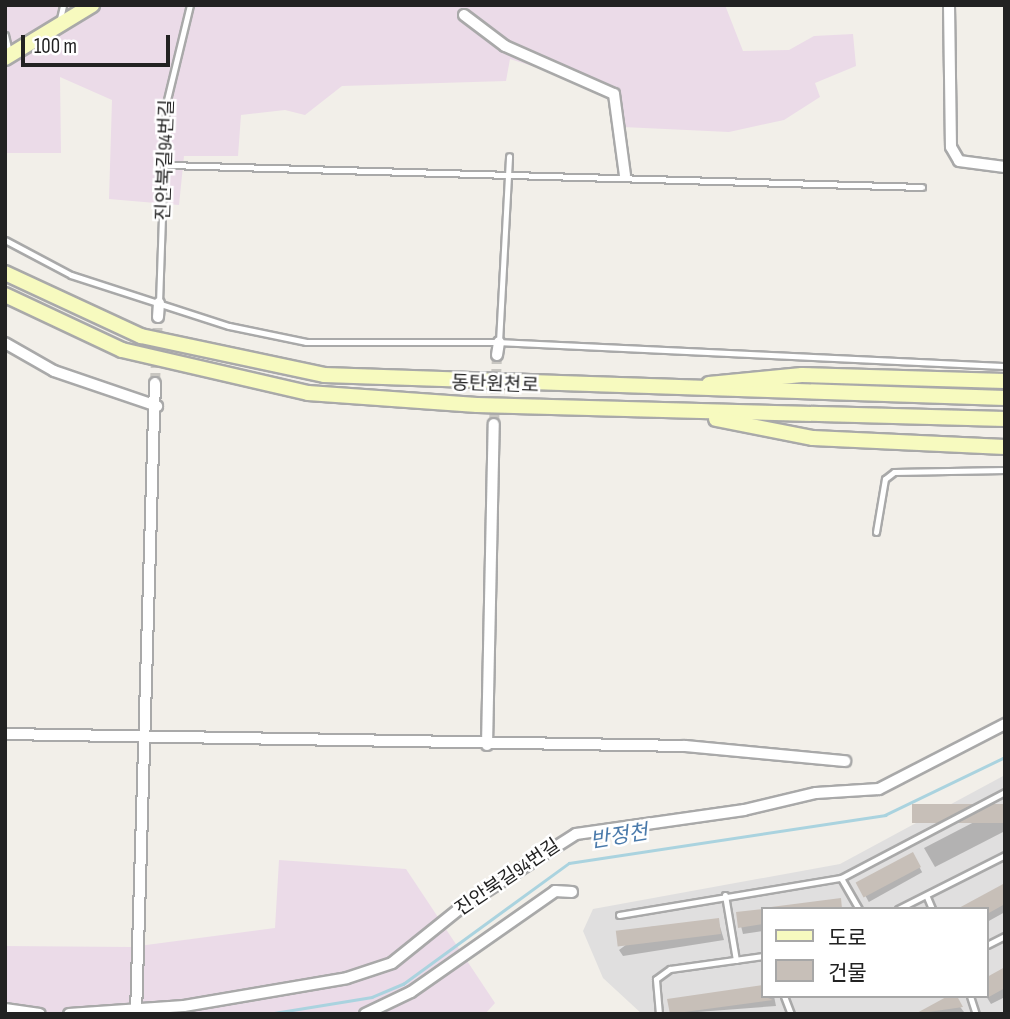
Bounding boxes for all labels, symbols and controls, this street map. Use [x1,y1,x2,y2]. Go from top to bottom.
scale bar [24,21,173,65]
text: 100 m [34,34,77,59]
street label: 진안북길94번길 [152,99,180,221]
street label: 동탄원천로 [451,372,539,398]
water label: 반정천 [588,820,650,854]
street label: 진안북길94번길 [451,835,565,921]
legend [762,907,989,998]
text: 도로 [828,926,867,951]
text: 건물 [828,961,867,986]

